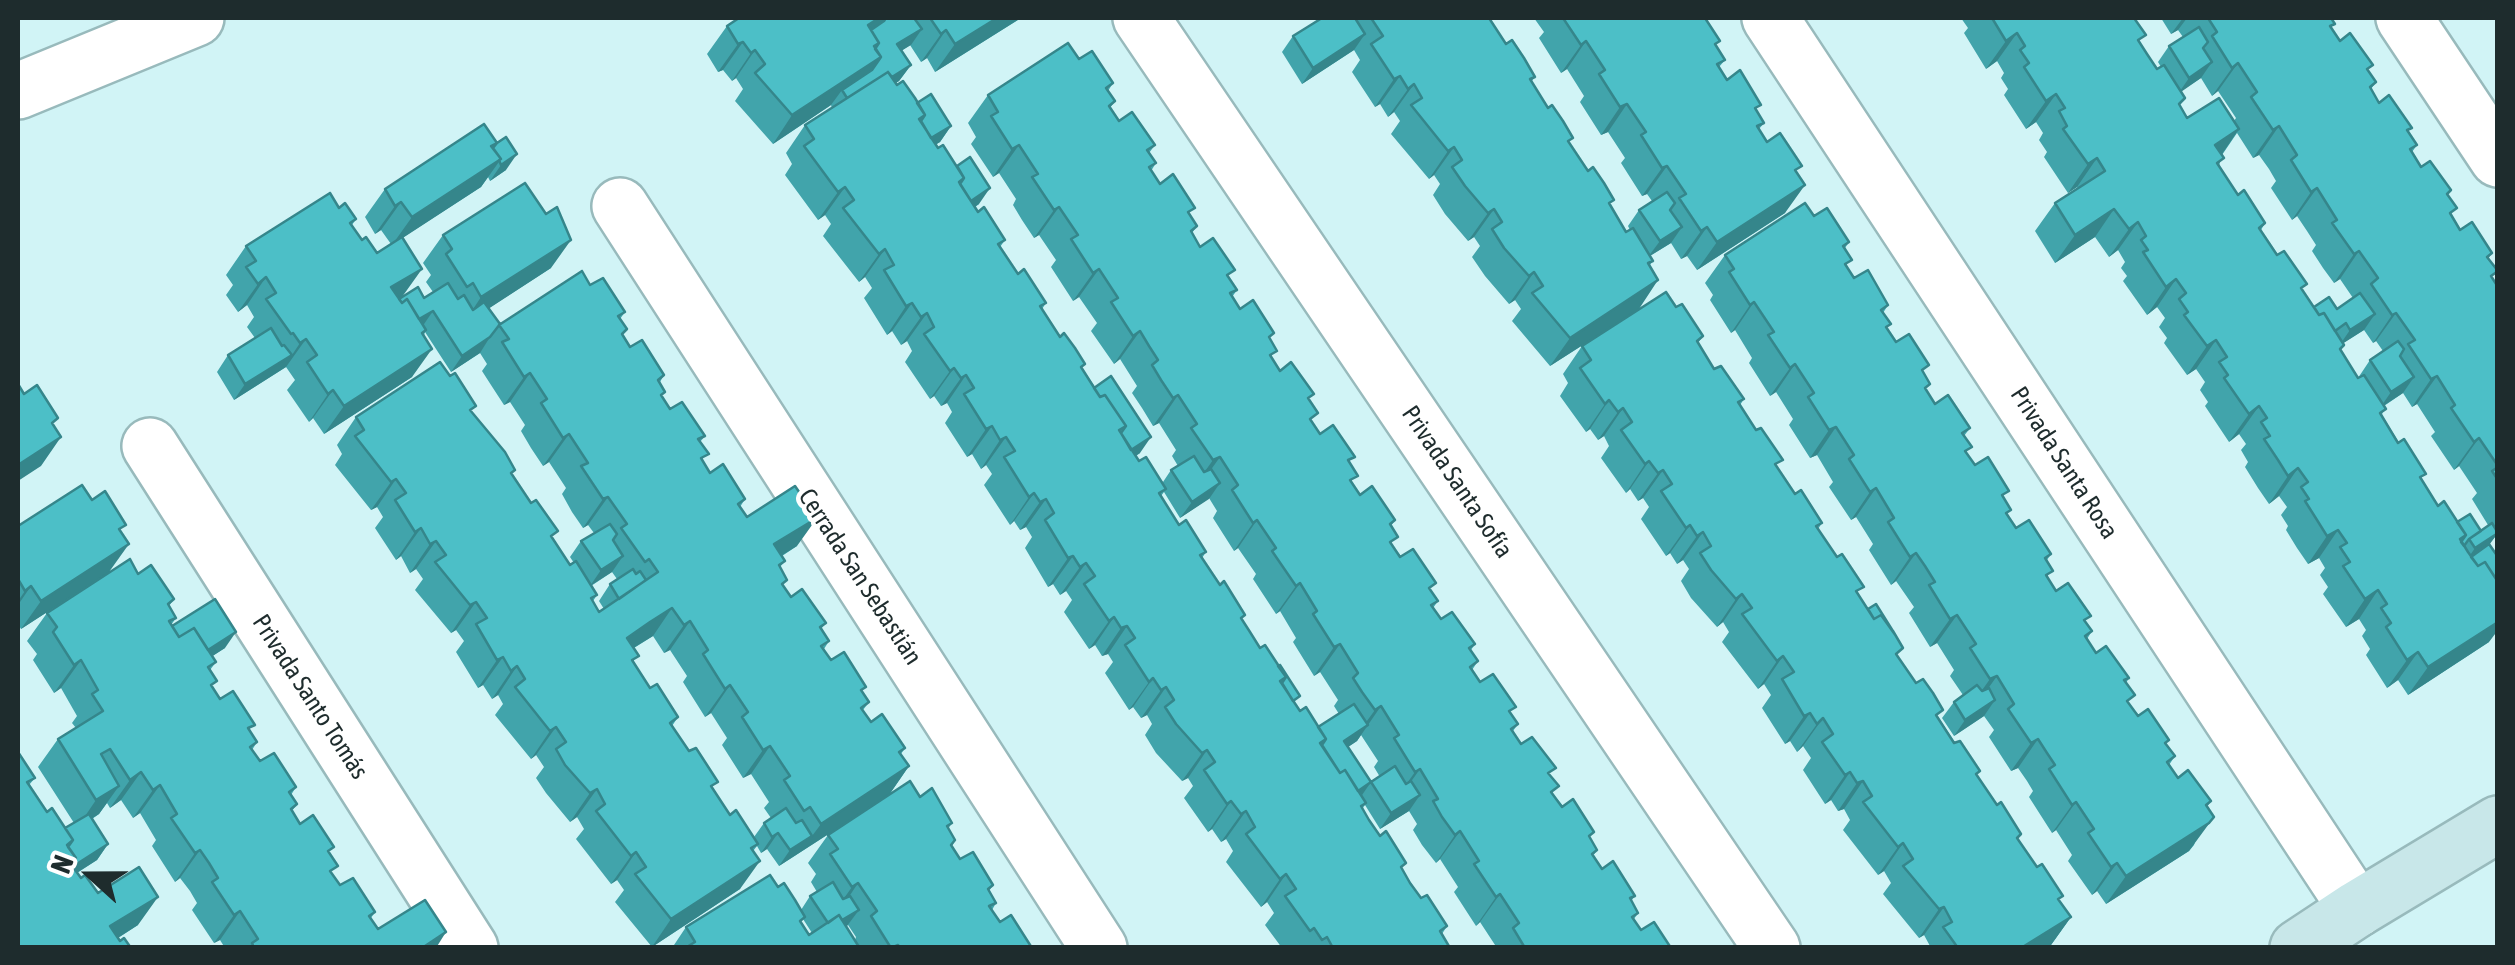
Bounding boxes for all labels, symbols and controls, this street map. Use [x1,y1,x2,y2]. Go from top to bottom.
street label: Privada Santa Rosa [2004,381,2124,545]
street label: Privada Santa Sofía [1395,400,1519,564]
street label: Cerrada San Sebastián [792,483,928,671]
street label: Privada Santo Tomás [246,609,374,785]
north arrow [40,825,140,925]
text: N [44,851,80,878]

